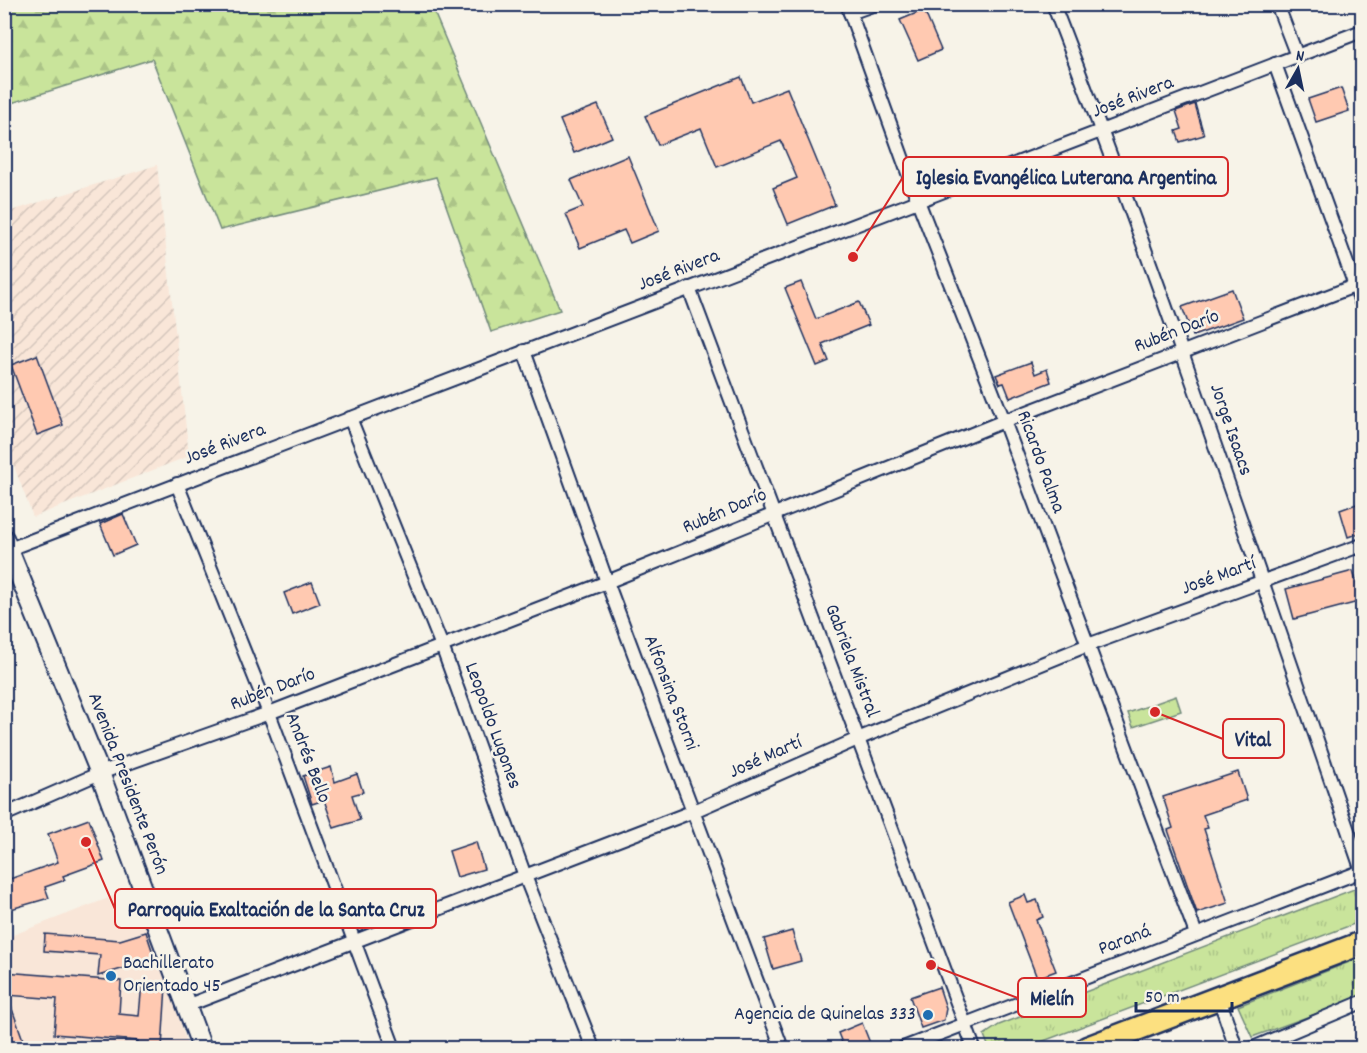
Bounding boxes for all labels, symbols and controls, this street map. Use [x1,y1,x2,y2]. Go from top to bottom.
north arrow [1268,39,1328,99]
text: N [1294,45,1306,69]
street label: José Rivera [1088,69,1178,126]
callout: Iglesia Evangélica Luterana Argentina [903,157,1228,196]
text: Iglesia Evangélica Luterana Argentina [916,165,1217,195]
street label: José Rivera [634,242,724,299]
street label: Rubén Darío [1130,303,1224,361]
street label: Jorge Isaacs [1201,380,1259,480]
street label: Ricardo Palma [1008,407,1072,518]
street label: José Rivera [180,416,270,473]
street label: Rubén Darío [678,482,772,542]
street label: José Martí [1178,550,1261,603]
street label: Gabriela Mistral [817,600,886,722]
street label: Alfonsina Storni [635,631,705,755]
street label: Leopoldo Lugones [456,659,528,793]
street label: Rubén Darío [226,661,320,719]
street label: Avenida Presidente Perón [79,689,175,879]
street label: Andrés Bello [277,709,337,808]
callout: Vital [1223,719,1284,758]
text: Vital [1235,727,1272,757]
street label: José Martí [725,729,808,787]
callout: Parroquia Exaltación de la Santa Cruz [115,889,436,928]
text: Parroquia Exaltación de la Santa Cruz [127,897,426,927]
street label: Paraná [1095,918,1155,964]
place label: Bachillerato Orientado 45 [123,950,221,1001]
marker: Bachillerato Orientado 45 [104,969,118,983]
scale bar [1136,975,1232,1013]
callout: Mielín [1018,978,1086,1017]
text: Mielín [1030,986,1074,1016]
text: 50 m [1145,986,1180,1011]
place label: Agencia de Quinelas 333 [734,1001,916,1029]
marker: Agencia de Quinelas 333 [921,1008,935,1022]

